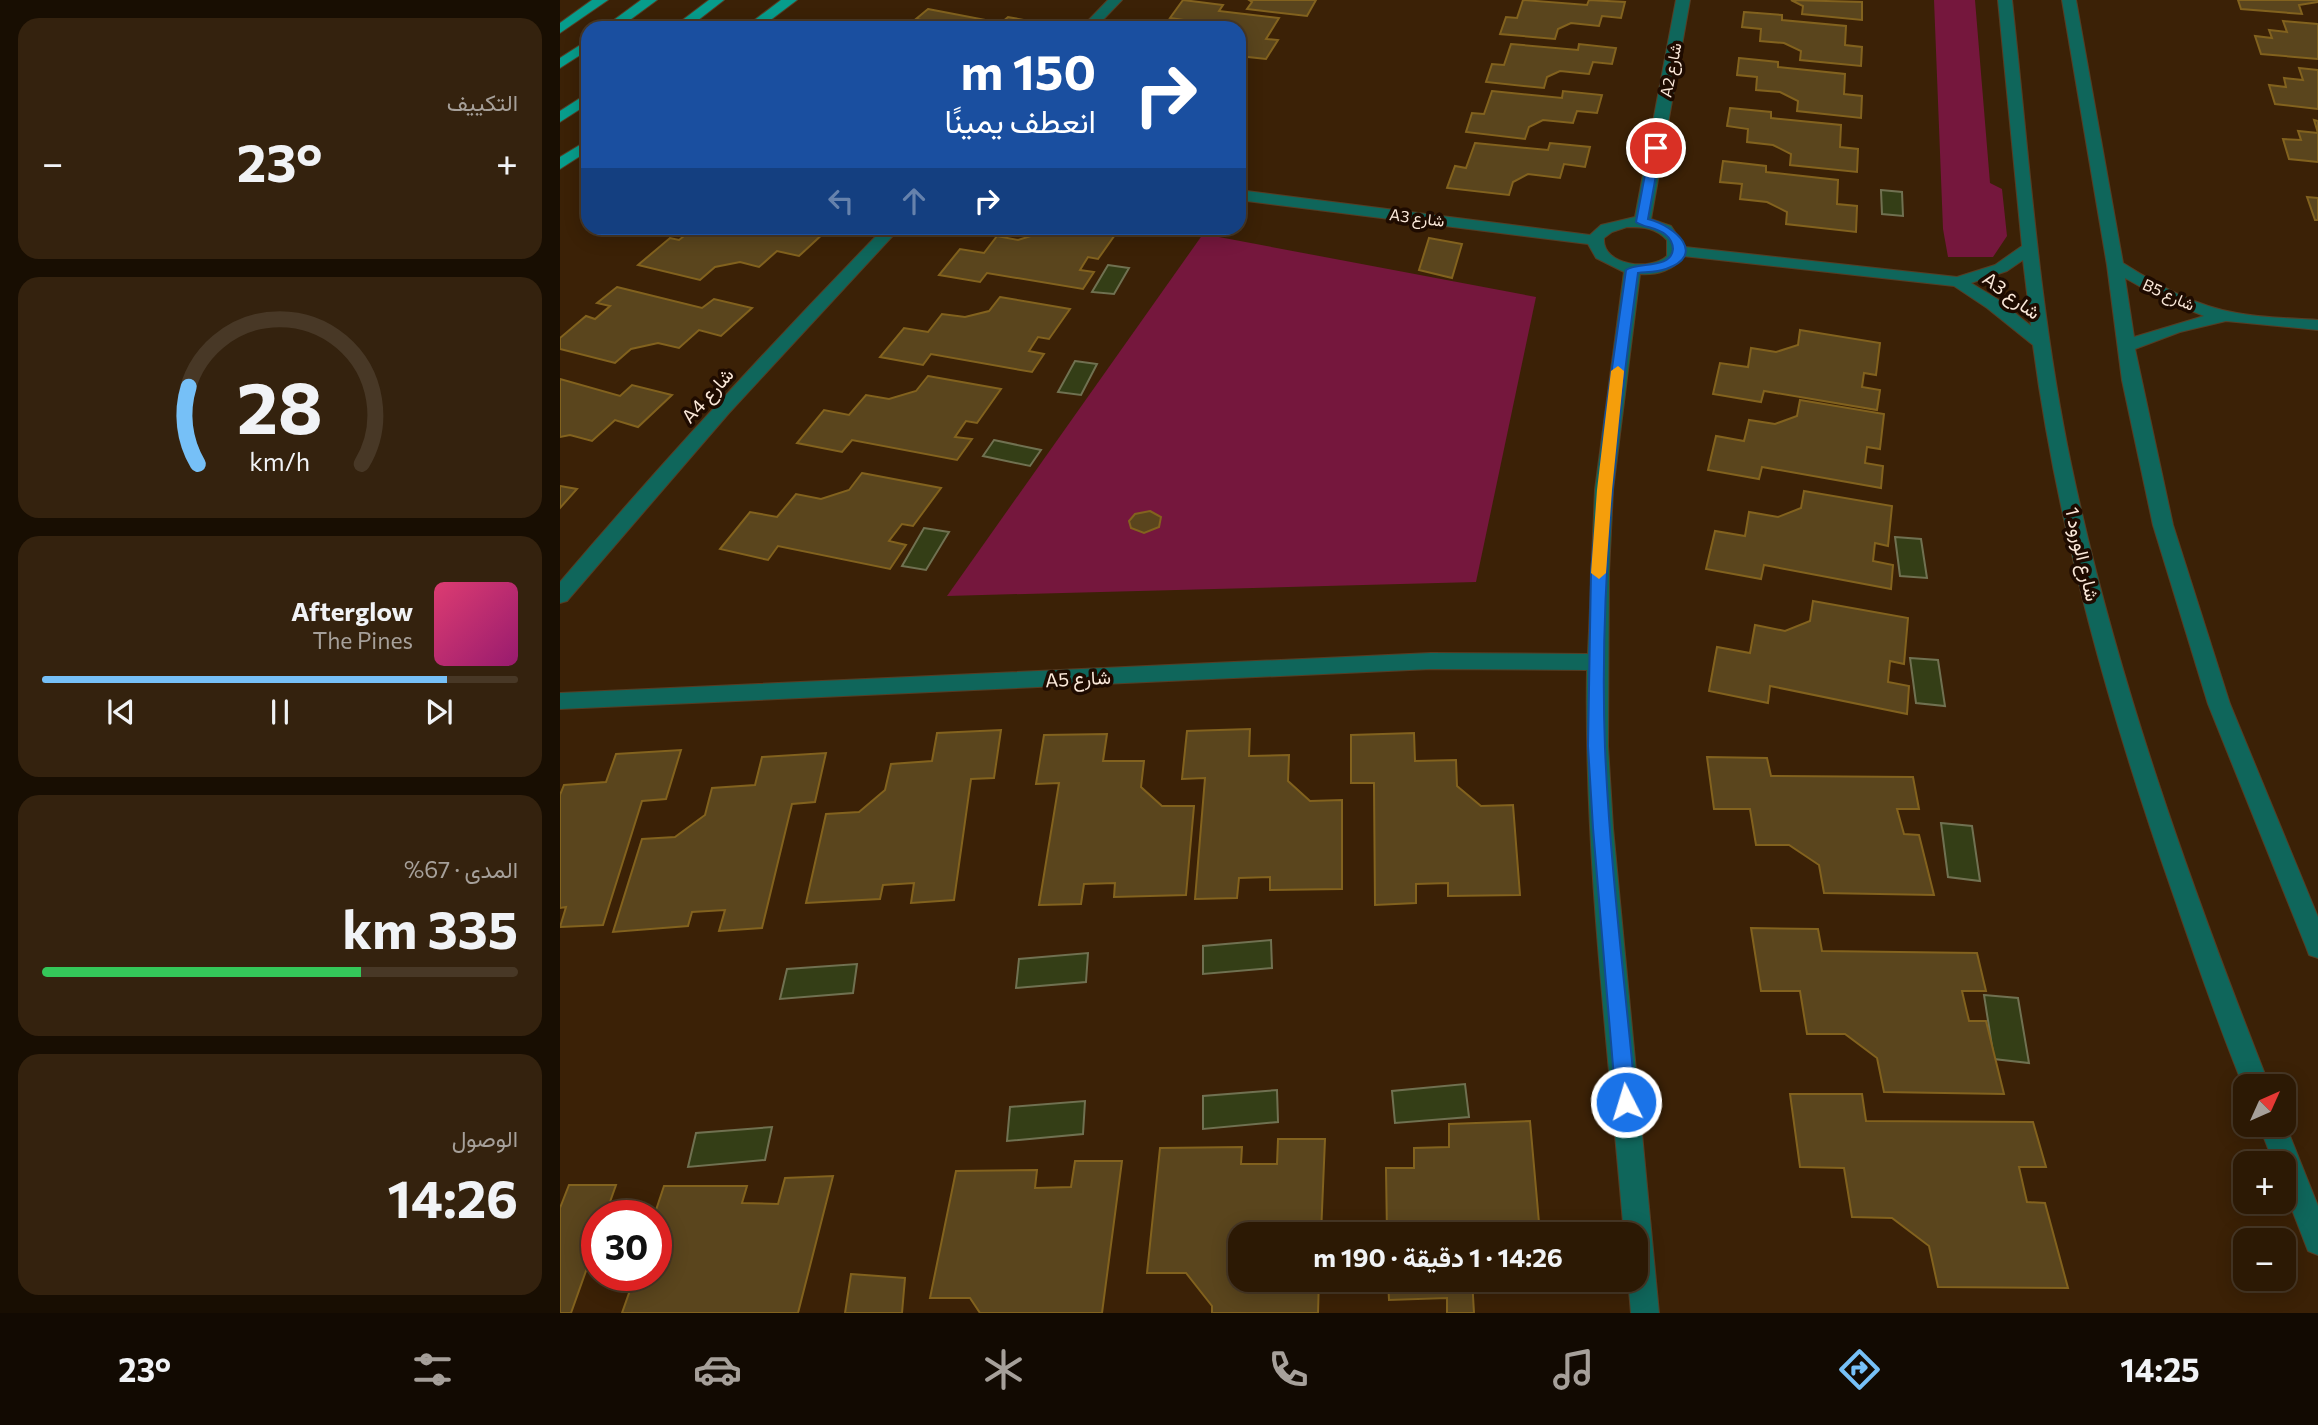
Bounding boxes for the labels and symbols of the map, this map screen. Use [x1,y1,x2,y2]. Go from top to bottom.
street label: A2 شارع [1655,41,1688,99]
pin [1626,118,1686,178]
street label: A3 شارع [1388,204,1446,233]
street label: A3 شارع [1977,266,2045,325]
street label: B5 شارع [2139,274,2198,317]
street label: A4 شارع [676,363,739,429]
street label: شارع الورود 1 [2059,505,2105,604]
street label: A5 شارع [1044,665,1112,693]
position arrow [1589,1065,1663,1139]
north arrow [2233,1074,2296,1138]
speed limit sign: 30 [581,1200,672,1291]

